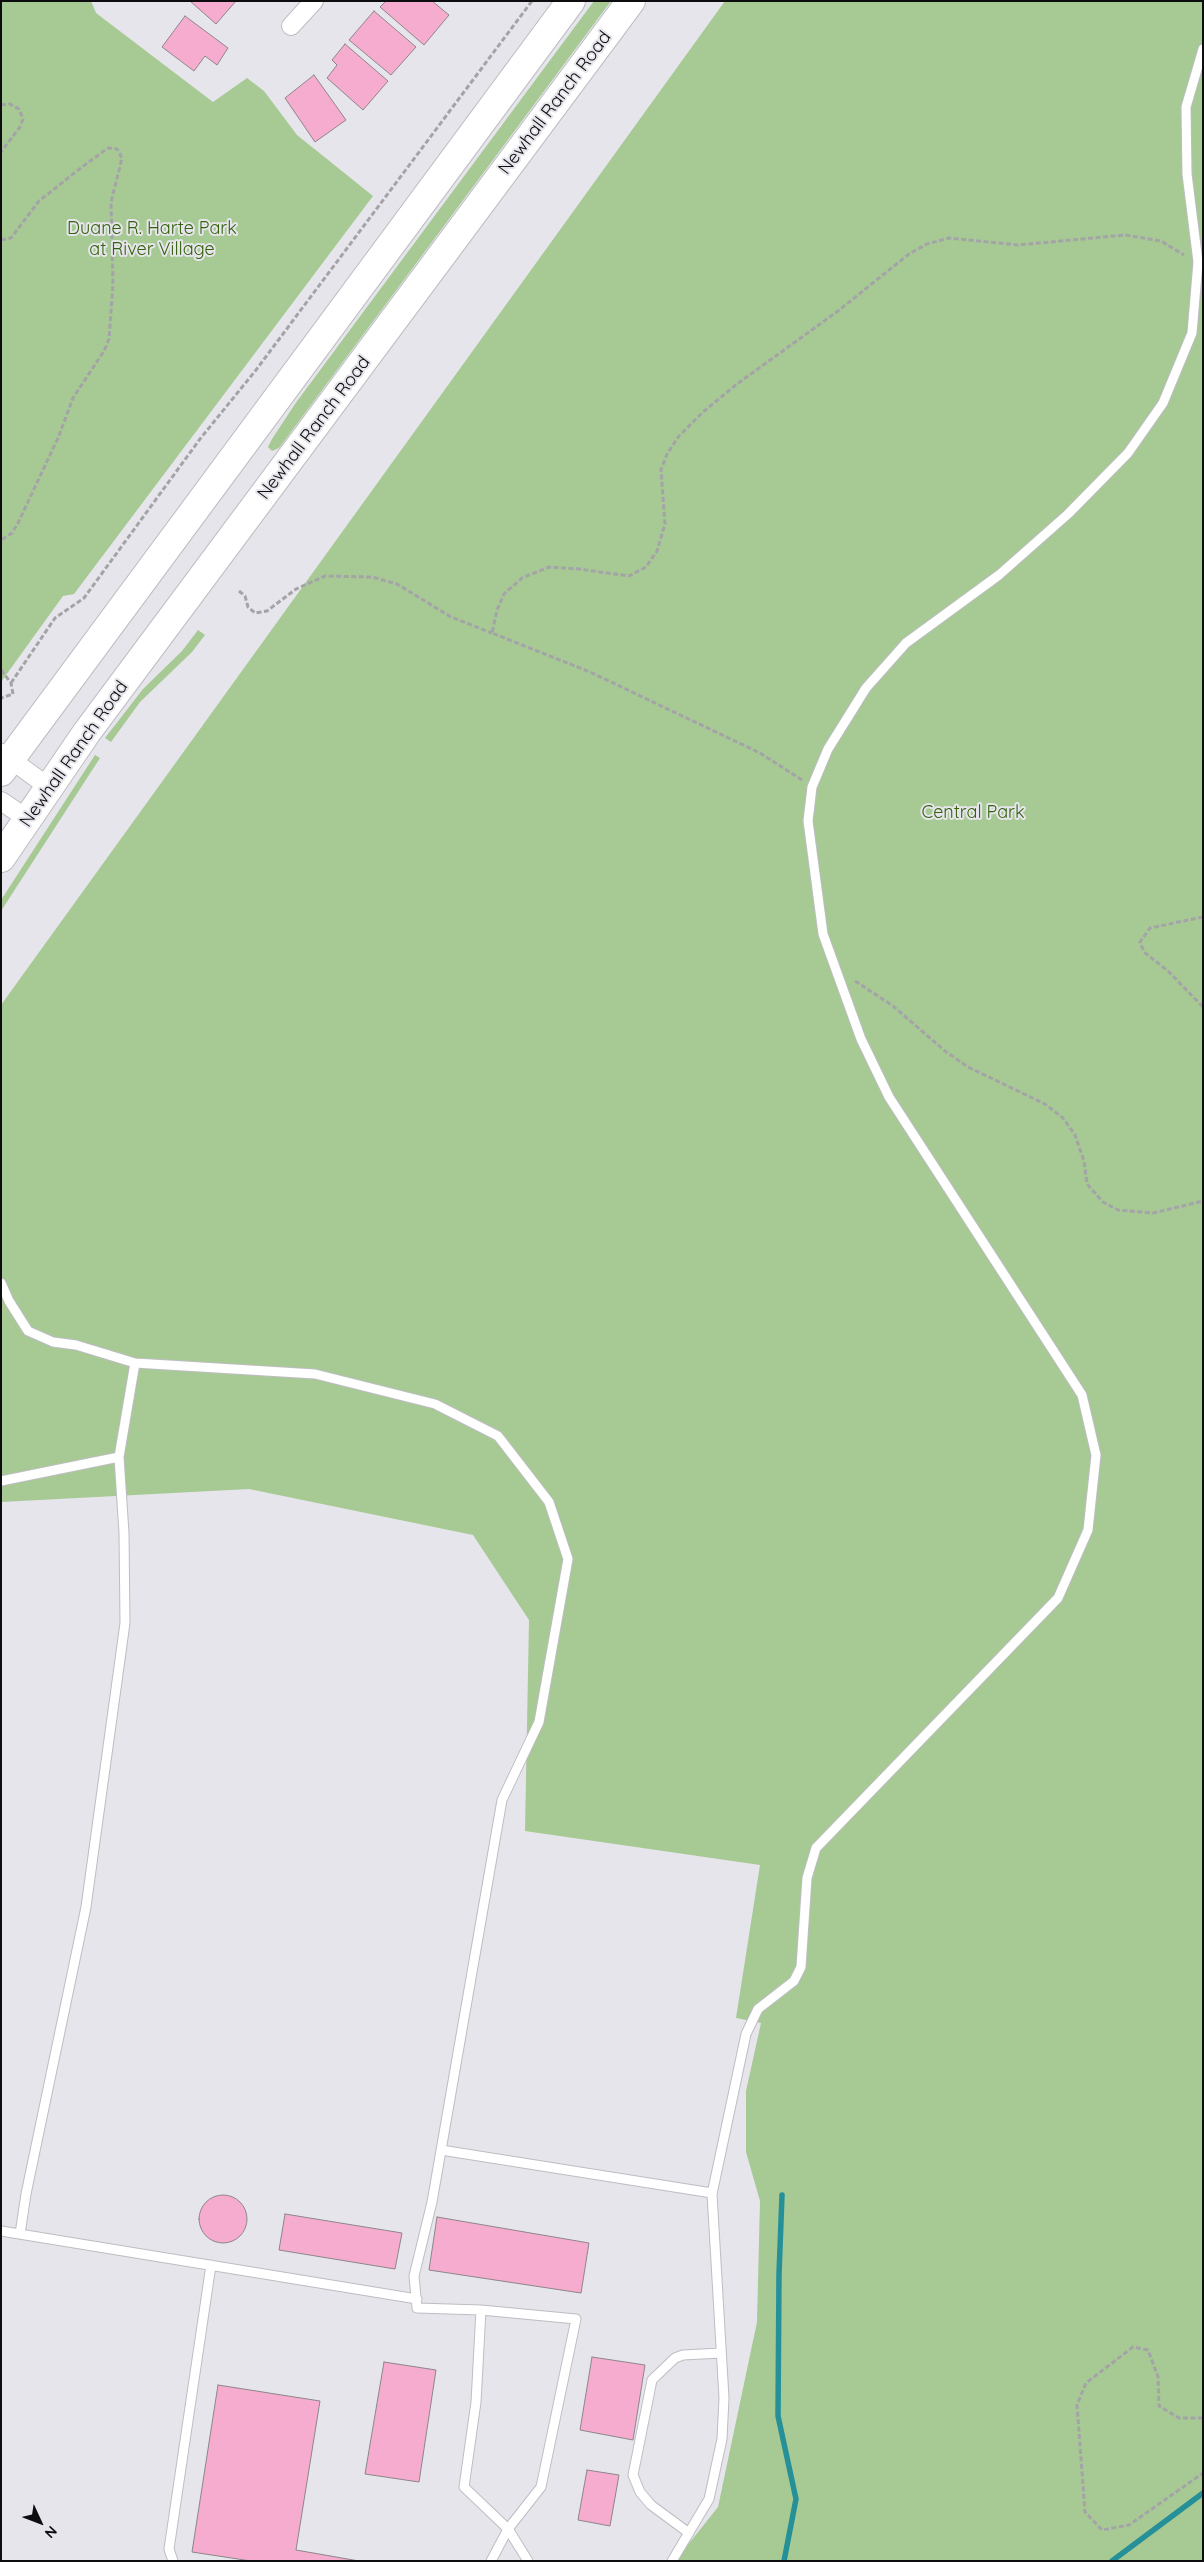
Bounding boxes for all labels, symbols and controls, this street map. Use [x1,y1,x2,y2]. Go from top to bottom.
street label: Newhall Ranch Road [494,27,616,179]
park label: Duane R. Harte Park at River Village [67,218,237,260]
street label: Newhall Ranch Road [253,352,375,504]
street label: Newhall Ranch Road [15,677,133,831]
park label: Central Park [921,802,1025,824]
north arrow [15,2497,65,2547]
text: N [41,2522,61,2542]

